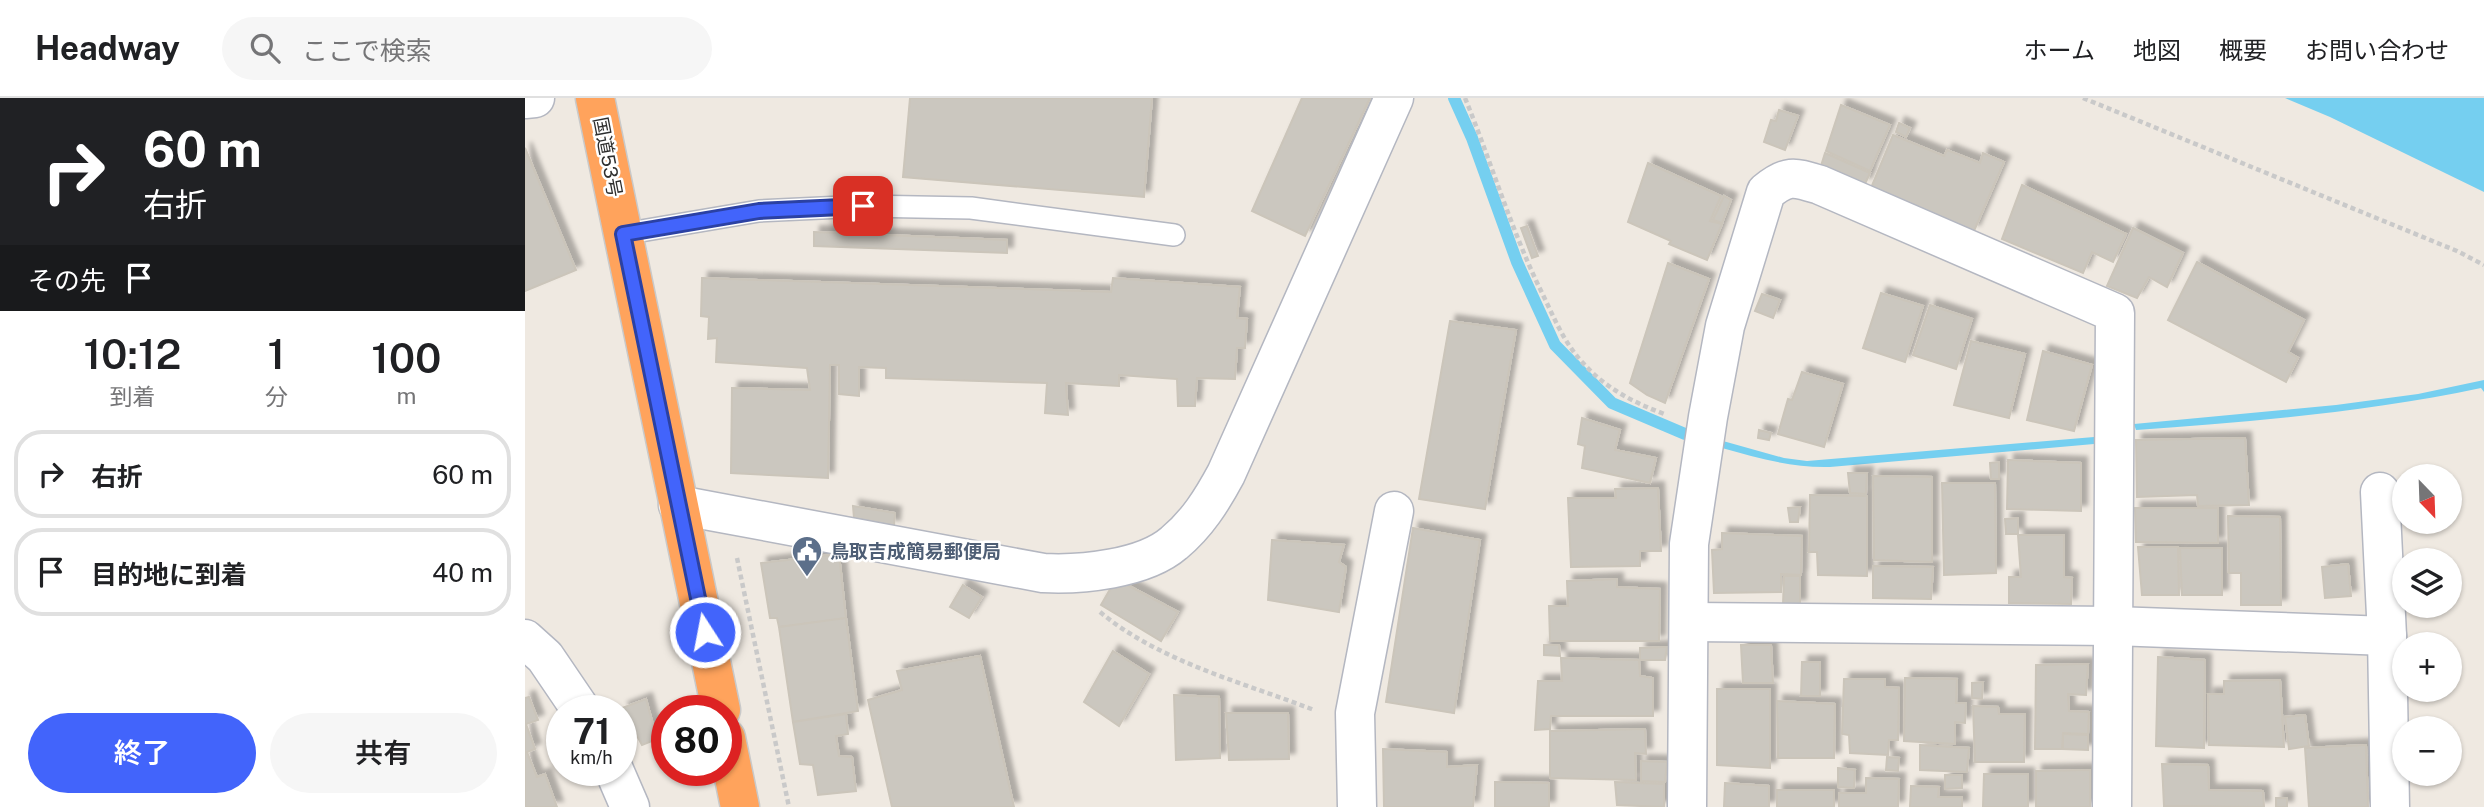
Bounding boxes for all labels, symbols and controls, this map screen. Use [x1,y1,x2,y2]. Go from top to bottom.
search box [222,17,712,80]
text: Headway [35,29,180,67]
icon: search [246,29,284,67]
text: ここで検索 [302,35,432,66]
text: ホーム [2024,36,2095,64]
text: 地図 [2133,36,2181,64]
text: 概要 [2219,36,2267,64]
text: お問い合わせ [2305,36,2449,64]
street label: 国道53号 [589,115,627,199]
text: 60 m [143,120,262,178]
icon: right [28,126,119,217]
pin [833,176,893,236]
text: 右折 [143,186,207,223]
icon: arrive [844,187,882,225]
icon: arrive [120,259,158,297]
text: その先 [28,265,106,296]
text: 10:12 [83,329,181,378]
text: 1 [268,329,285,378]
text: 100 [371,333,442,382]
text: m [396,382,416,409]
text: 到着 [109,383,155,410]
text: 分 [265,383,288,410]
icon: right [32,455,70,493]
text: 60 m [432,459,493,490]
text: 右折 [91,461,143,492]
north arrow [2392,464,2462,534]
map controls [2392,464,2462,786]
public building icon: 鳥取吉成簡易郵便局 [790,534,824,578]
place label: 鳥取吉成簡易郵便局 [830,540,1001,562]
button: layers [2392,548,2462,618]
icon: arrive [32,553,70,591]
text: 40 m [432,557,493,588]
text: 目的地に到着 [91,559,247,590]
position arrow [668,595,742,669]
button: + [2392,632,2462,702]
speed limit sign: 80 [651,695,742,786]
text: 71 [573,711,610,752]
button: 終了 [28,713,256,793]
button: 共有 [270,713,497,793]
button: − [2392,716,2462,786]
text: km/h [570,747,613,768]

